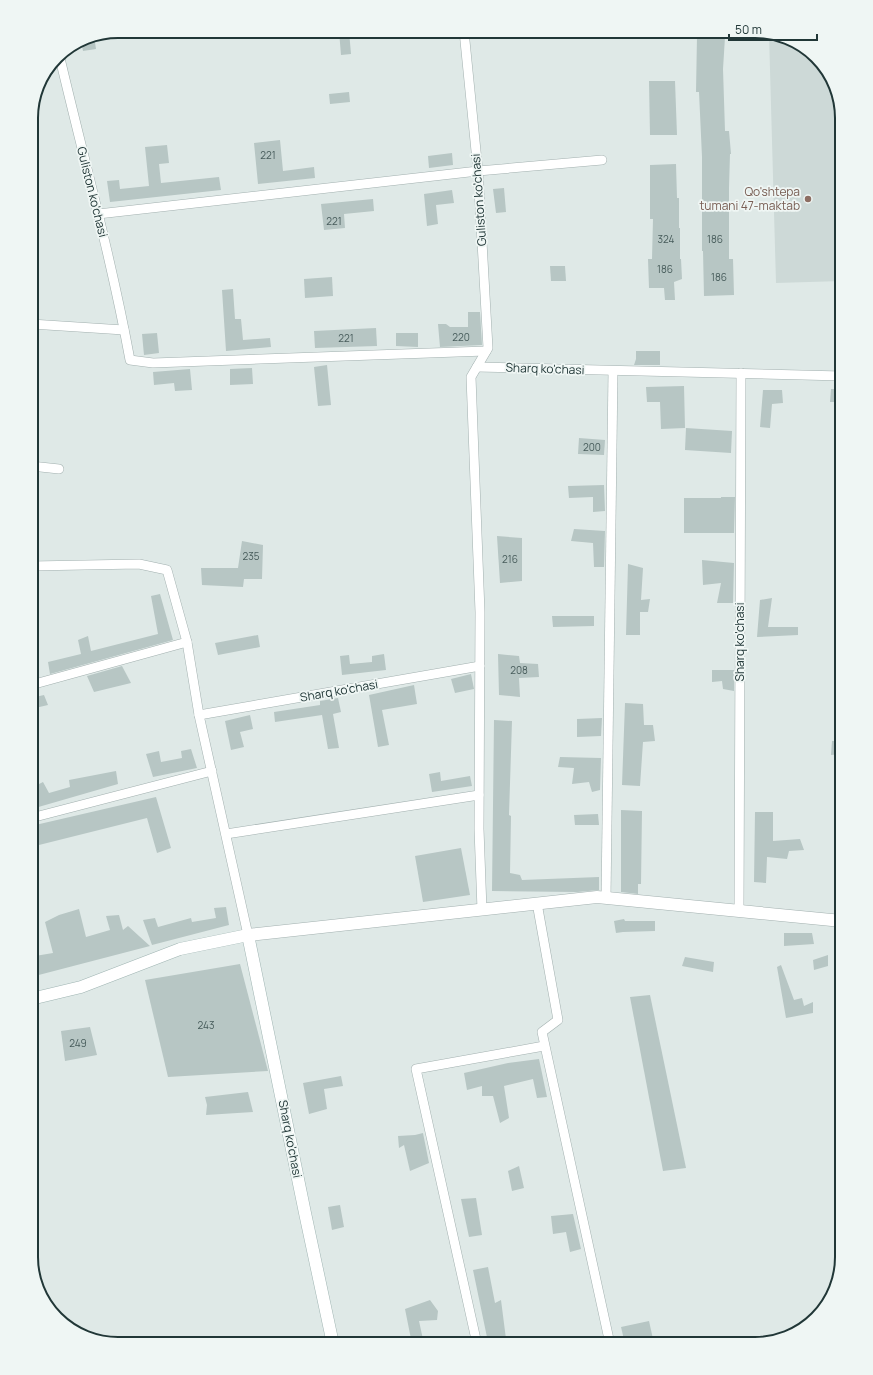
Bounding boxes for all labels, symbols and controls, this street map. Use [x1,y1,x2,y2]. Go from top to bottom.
scale bar [729,16,817,42]
text: 50 m [735,21,762,38]
street label: Guliston ko'chasi [73,145,112,239]
house number: 221 [260,148,276,162]
street label: Guliston ko'chasi [467,153,490,247]
place label: Qo'shtepa tumani 47-maktab [700,183,800,214]
marker: Qo'shtepa tumani 47-maktab [803,194,813,204]
house number: 221 [326,214,342,228]
house number: 324 [658,232,675,246]
house number: 186 [707,232,723,246]
house number: 186 [657,262,673,276]
house number: 186 [711,270,727,284]
house number: 220 [452,330,470,344]
house number: 221 [338,331,354,345]
street label: Sharq ko'chasi [505,359,585,378]
house number: 200 [583,440,601,454]
house number: 235 [242,549,260,563]
house number: 216 [502,552,518,566]
street label: Sharq ko'chasi [731,603,748,681]
house number: 208 [510,663,528,677]
street label: Sharq ko'chasi [299,675,379,706]
house number: 243 [198,1018,214,1032]
house number: 249 [69,1036,87,1050]
street label: Sharq ko'chasi [275,1099,306,1179]

